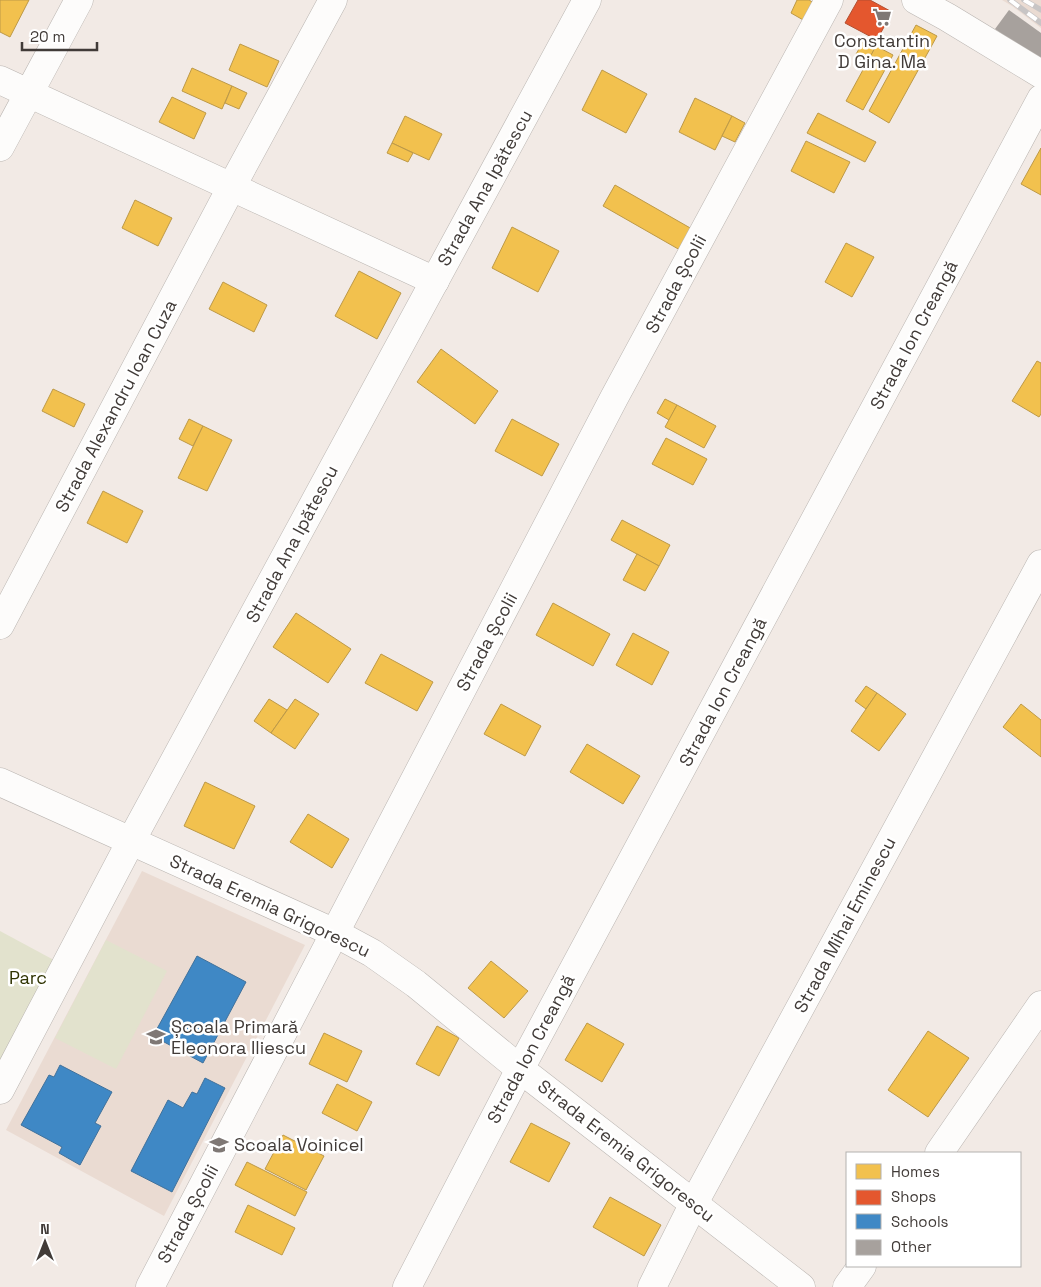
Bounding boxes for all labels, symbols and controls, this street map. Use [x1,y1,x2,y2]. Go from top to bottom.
supermarket icon: Constantin D Gina. Ma [871,6,893,28]
scale bar [22,20,98,52]
text: 20 m [30,27,65,46]
place label: Constantin D Gina. Ma [834,29,930,73]
street label: Strada Ana Ipătescu [432,106,537,270]
street label: Strada Școlii [640,230,711,337]
street label: Strada Ion Creangă [865,256,963,413]
street label: Strada Alexandru Ioan Cuza [50,295,182,516]
street label: Strada Ana Ipătescu [240,461,343,627]
street label: Strada Școlii [451,588,522,695]
street label: Strada Ion Creangă [674,613,772,770]
street label: Strada Mihai Eminescu [788,833,901,1017]
street label: Strada Eremia Grigorescu [166,849,374,962]
park label: Parc [9,966,47,989]
street label: Strada Ion Creangă [482,970,580,1127]
place label: Școala Primară Eleonora Iliescu [171,1015,306,1059]
school or university icon: Școala Primară Eleonora Iliescu [145,1026,167,1048]
street label: Strada Eremia Grigorescu [533,1074,720,1227]
place label: Scoala Voinicel [234,1133,364,1156]
school or university icon: Scoala Voinicel [208,1134,230,1156]
legend [846,1152,1021,1267]
street label: Strada Școlii [152,1160,223,1267]
text: Homes [891,1162,940,1181]
text: Shops [891,1187,936,1206]
text: Schools [891,1212,949,1231]
north arrow [20,1217,70,1267]
text: N [40,1220,50,1238]
text: Other [891,1237,932,1256]

